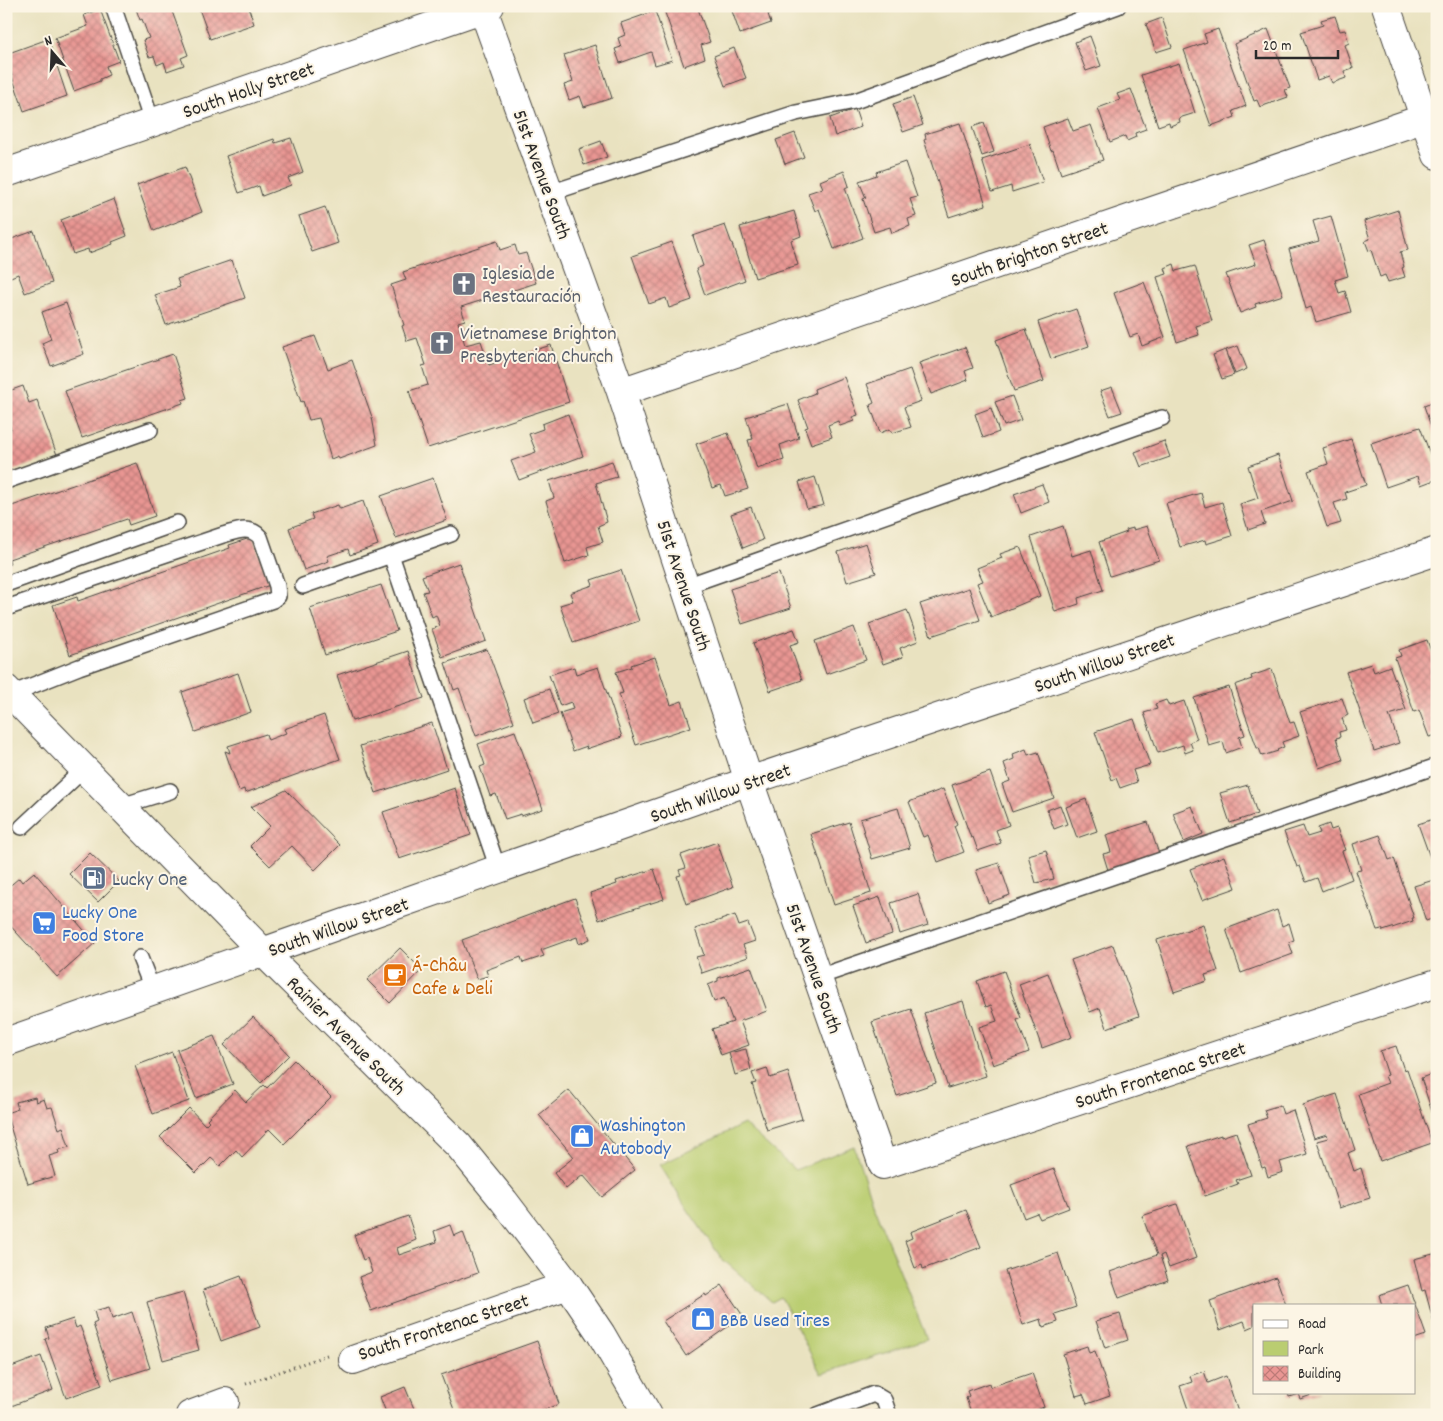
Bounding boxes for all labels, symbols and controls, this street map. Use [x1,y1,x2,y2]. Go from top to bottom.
north arrow [28,28,78,78]
scale bar [1256,28,1338,60]
text: N [42,31,55,52]
text: 20 m [1263,36,1291,58]
street label: South Holly Street [179,56,318,127]
street label: 51st Avenue South [504,106,577,244]
street label: South Brighton Street [948,216,1112,296]
place label: Iglesia de Restauración [482,261,581,312]
church icon: Iglesia de Restauración [451,271,477,297]
place label: Vietnamese Brighton Presbyterian Church [460,321,616,372]
church icon: Vietnamese Brighton Presbyterian Church [429,330,455,356]
street label: 51st Avenue South [648,517,717,655]
street label: South Willow Street [1031,628,1179,702]
street label: South Willow Street [647,758,795,832]
fuel station icon: Lucky One [81,865,107,891]
place label: Lucky One [112,867,187,895]
street label: South Willow Street [265,892,413,966]
place label: Lucky One Food Store [62,900,144,951]
street label: 51st Avenue South [777,900,848,1038]
supermarket icon: Lucky One Food Store [31,910,57,936]
place label: Á-Châu Cafe & Deli [412,953,493,1004]
cafe icon: Á-Châu Cafe & Deli [382,962,408,988]
street label: Rainier Avenue South [279,971,411,1103]
street label: South Frontenac Street [1072,1036,1250,1118]
place label: Washington Autobody [600,1113,686,1164]
shop icon: Washington Autobody [569,1123,595,1149]
street label: South Frontenac Street [355,1288,533,1370]
legend [1253,1304,1416,1394]
shop icon: BBB Used Tires [690,1306,716,1332]
place label: BBB Used Tires [720,1308,830,1336]
text: Road [1298,1314,1326,1336]
text: Park [1298,1340,1324,1362]
text: Building [1298,1364,1341,1386]

